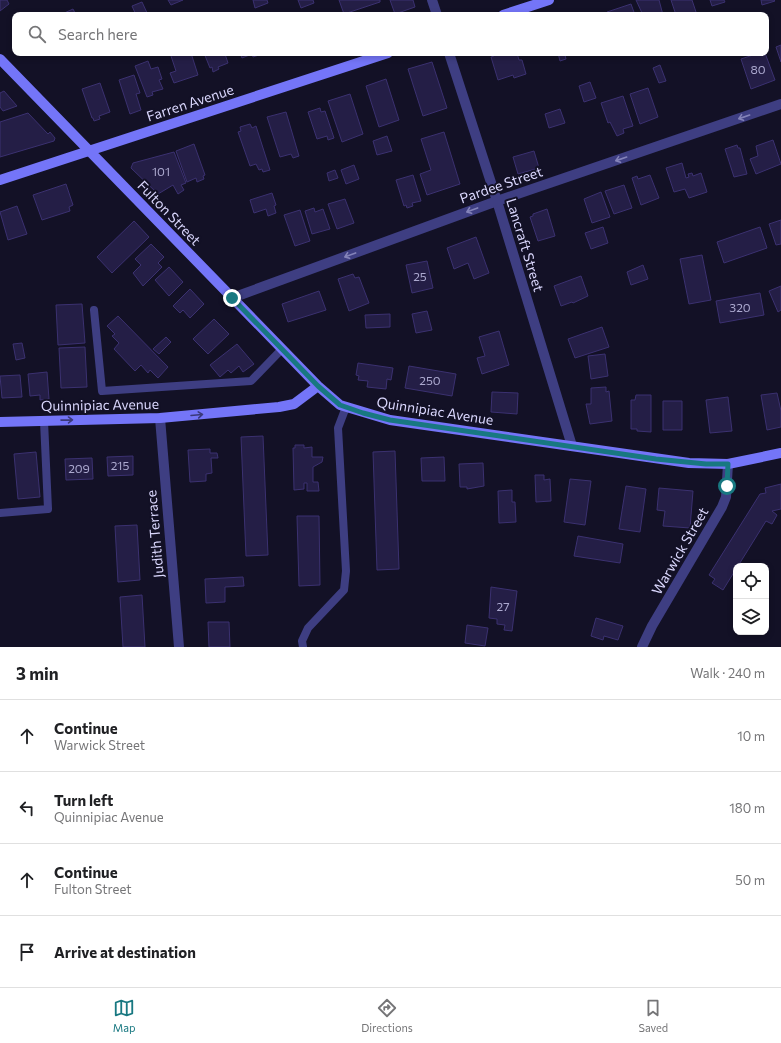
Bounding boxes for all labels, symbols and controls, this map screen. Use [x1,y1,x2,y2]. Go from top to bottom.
search box [12,12,769,56]
icon: search [26,23,48,45]
text: Search here [58,25,137,43]
house number: 80 [750,62,766,76]
street label: Farren Avenue [144,80,236,125]
one-way arrow [738,113,750,121]
one-way arrow [615,155,627,163]
street label: Pardee Street [457,162,545,207]
house number: 101 [152,164,170,178]
street label: Fulton Street [134,177,205,249]
street label: Lancraft Street [503,196,548,294]
one-way arrow [466,206,478,214]
one-way arrow [344,251,356,259]
house number: 25 [413,269,427,283]
route end [223,289,241,307]
house number: 320 [729,300,751,314]
house number: 250 [419,373,441,387]
street label: Quinnipiac Avenue [375,393,495,428]
street label: Quinnipiac Avenue [41,395,159,414]
one-way arrow [190,411,203,419]
one-way arrow [60,416,73,424]
house number: 215 [111,458,129,472]
house number: 209 [68,461,90,475]
route start [718,477,736,495]
street label: Judith Terrace [142,489,167,579]
street label: Warwick Street [648,504,712,597]
map controls [733,563,769,635]
button: locate [733,563,769,599]
house number: 27 [497,599,509,613]
button: layers [733,599,769,635]
text: 3 min [16,663,59,684]
text: Walk · 240 m [690,665,765,681]
text: Continue [54,719,118,737]
icon: ahead [16,725,38,747]
text: 10 m [737,728,765,744]
text: Warwick Street [54,737,145,753]
text: Turn left [54,791,113,809]
icon: left [16,797,38,819]
text: 180 m [729,800,765,816]
text: Quinnipiac Avenue [54,809,164,825]
text: Continue [54,863,118,881]
icon: ahead [16,869,38,891]
text: 50 m [735,872,765,888]
text: Fulton Street [54,881,132,897]
icon: arrive [16,941,38,963]
text: Arrive at destination [54,943,196,961]
tab: Map [113,997,136,1034]
tab: Directions [361,997,413,1034]
tab: Saved [638,997,668,1034]

